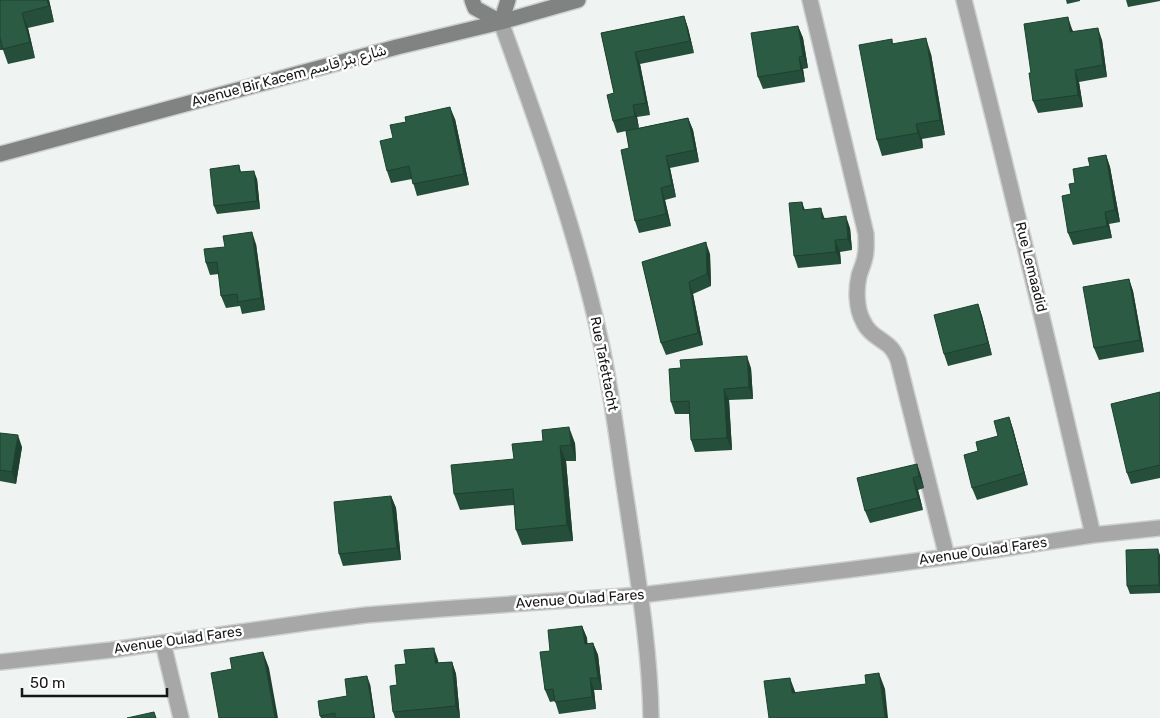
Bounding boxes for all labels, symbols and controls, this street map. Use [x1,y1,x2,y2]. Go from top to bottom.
street label: Avenue Bir Kacem شارع بئر قاسم [190,42,389,112]
street label: Rue Lemaadid [1012,220,1050,314]
street label: Rue Tafettacht [586,315,622,413]
street label: Avenue Oulad Fares [918,534,1048,568]
street label: Avenue Oulad Fares [515,586,645,612]
street label: Avenue Oulad Fares [113,623,243,657]
scale bar [22,666,168,698]
text: 50 m [30,674,65,692]

